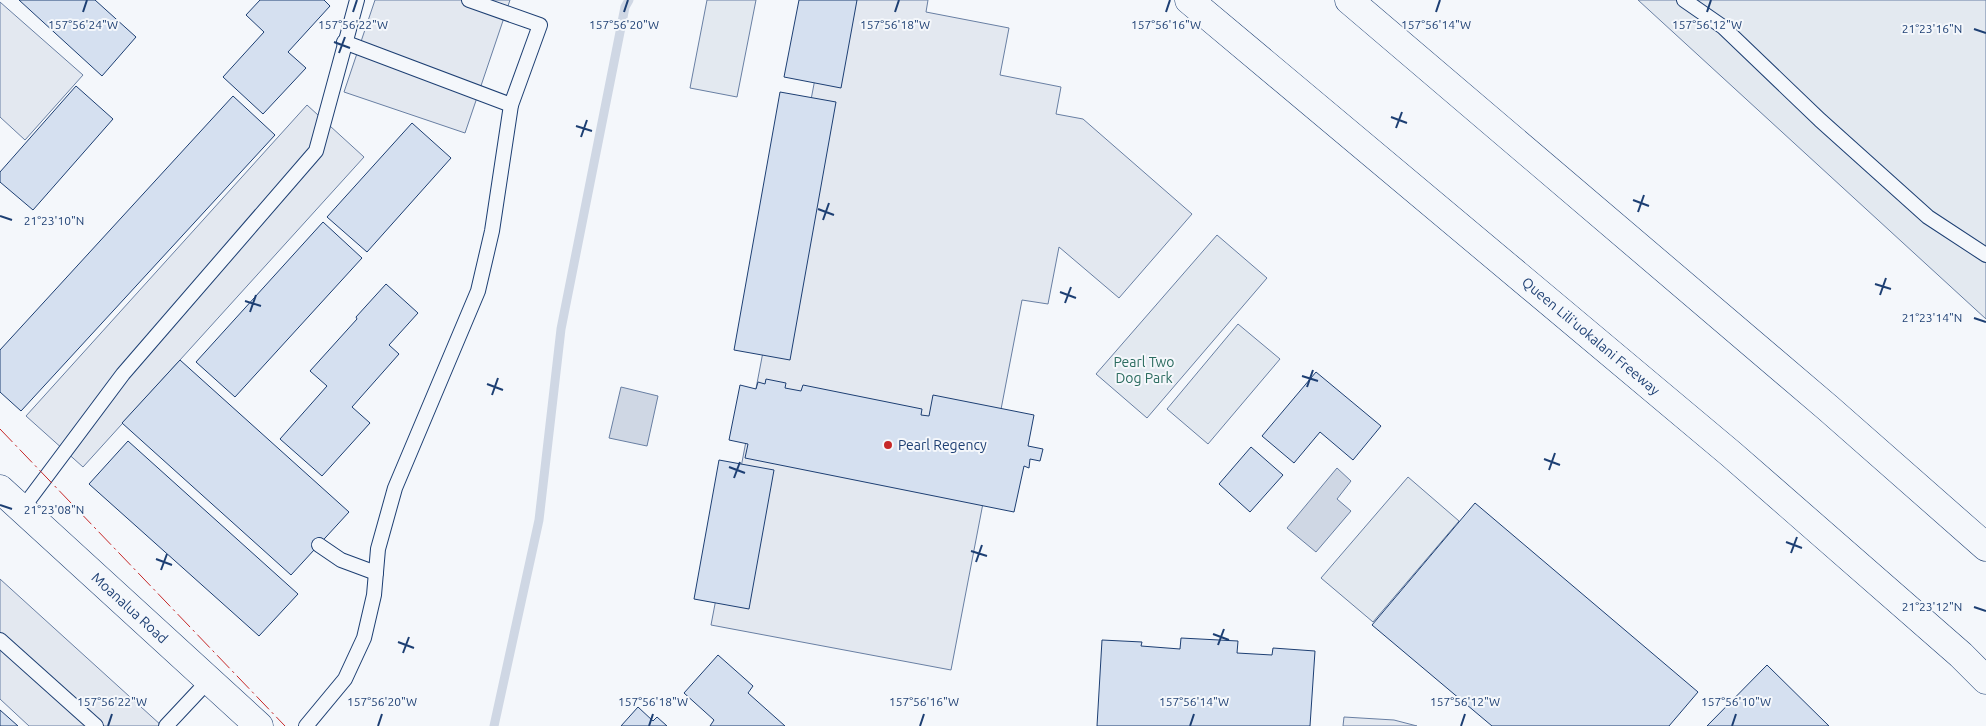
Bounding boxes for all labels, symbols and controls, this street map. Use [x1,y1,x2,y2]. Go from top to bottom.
text: 157°56'24"W [48,18,118,31]
text: 157°56'22"W [318,18,388,31]
text: 157°56'20"W [589,18,659,31]
text: 157°56'18"W [860,18,930,31]
text: 157°56'16"W [1131,18,1201,31]
text: 157°56'14"W [1401,18,1471,31]
text: 157°56'12"W [1672,18,1742,31]
text: 21°23'16"N [1902,22,1962,35]
text: 21°23'10"N [24,214,84,227]
street label: Queen Liliʻuokalani Freeway [1519,274,1663,398]
text: 21°23'14"N [1902,311,1962,324]
park label: Pearl Two Dog Park [1113,354,1175,386]
place label: Pearl Regency [898,437,987,453]
marker: Pearl Regency [882,439,894,451]
text: 21°23'08"N [24,503,84,516]
street label: Moanalua Road [89,569,171,647]
text: 21°23'12"N [1902,600,1962,613]
text: 157°56'22"W [77,695,147,708]
text: 157°56'20"W [347,695,417,708]
text: 157°56'18"W [618,695,688,708]
text: 157°56'16"W [889,695,959,708]
text: 157°56'14"W [1159,695,1229,708]
text: 157°56'12"W [1430,695,1500,708]
text: 157°56'10"W [1701,695,1771,708]

